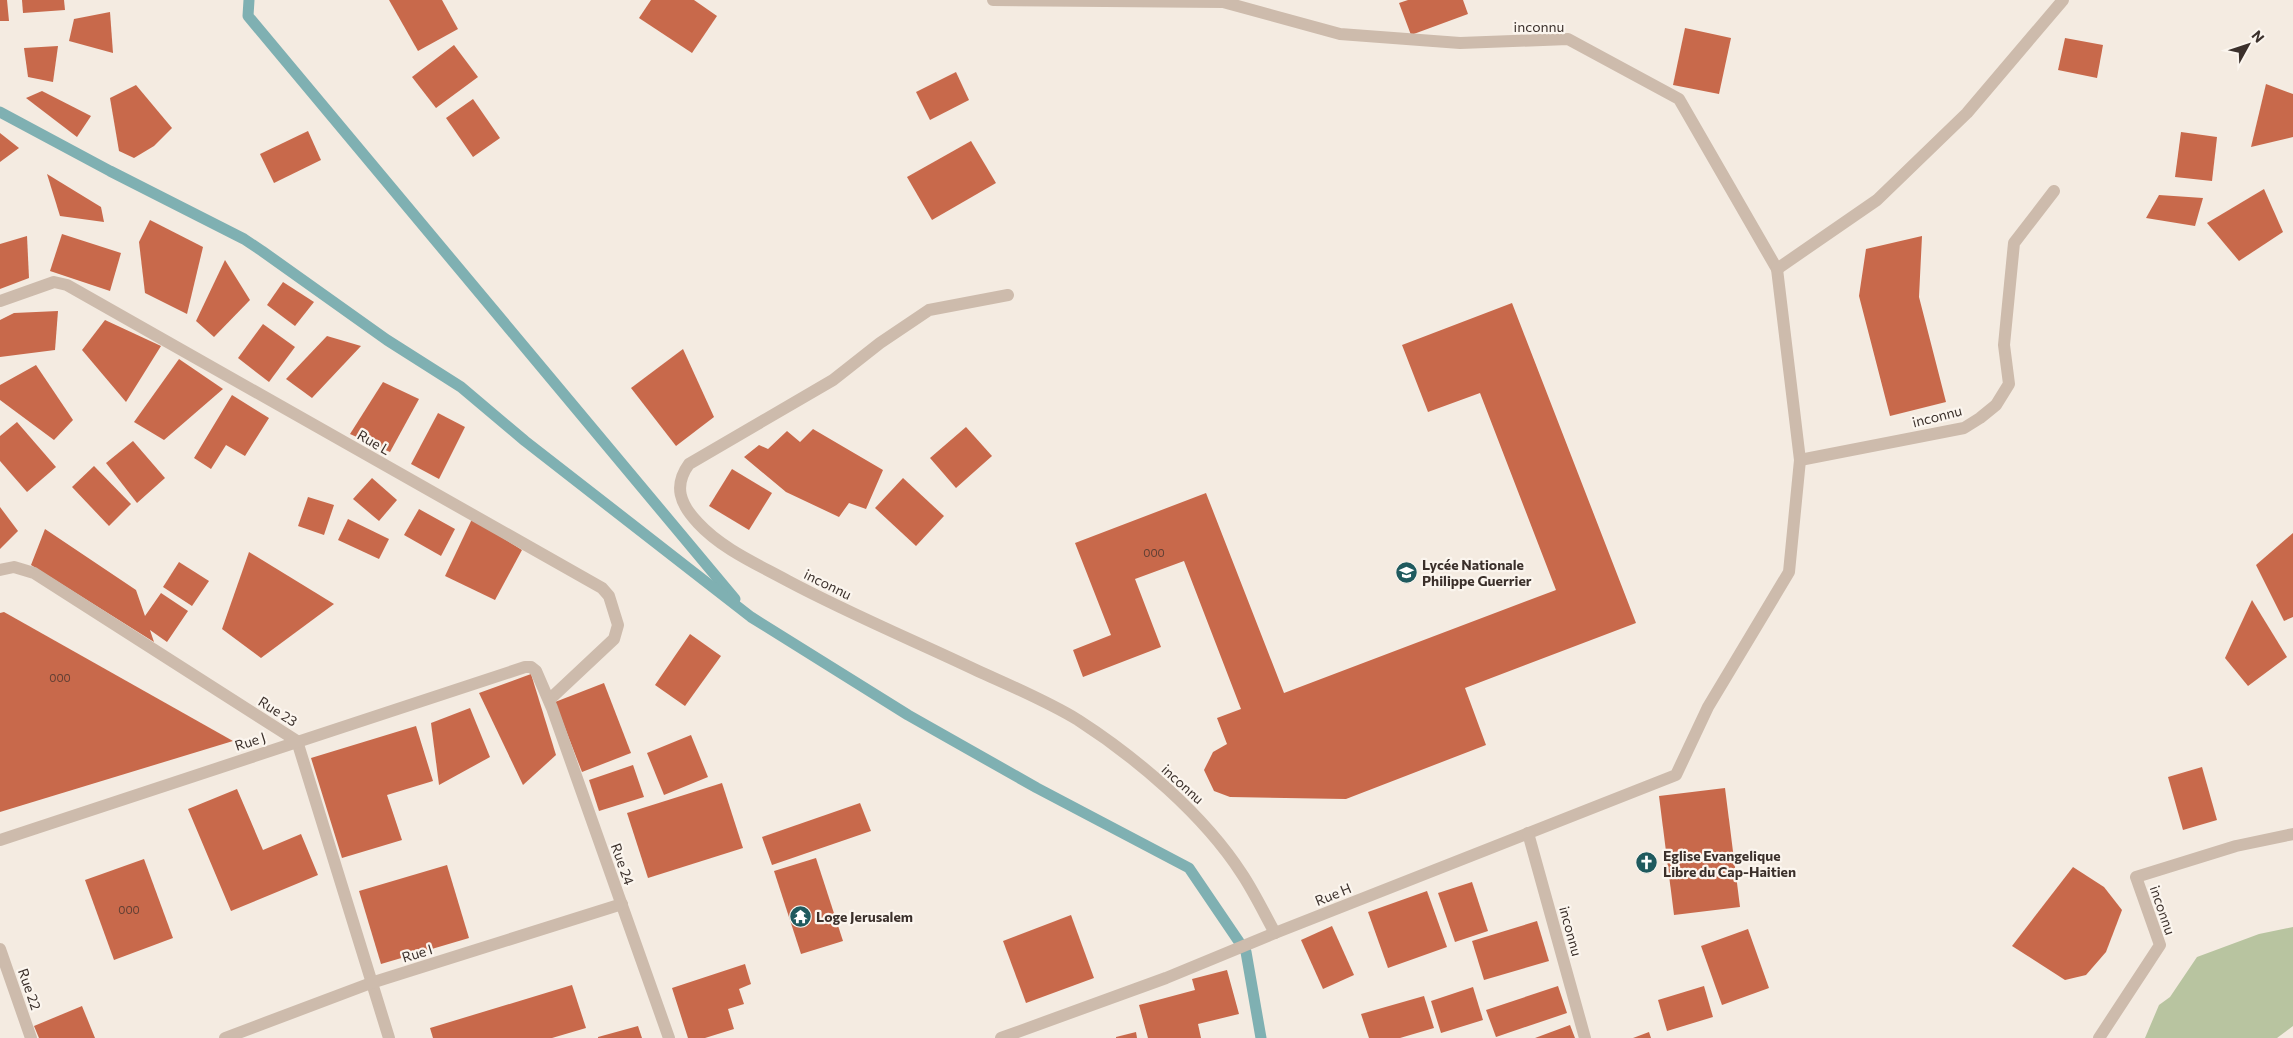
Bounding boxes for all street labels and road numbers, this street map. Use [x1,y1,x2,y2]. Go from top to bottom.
street label: inconnu [1514,18,1564,35]
street label: inconnu [1910,402,1964,430]
street label: Rue L [354,426,394,458]
street label: inconnu [801,565,855,603]
street label: Rue 23 [255,692,301,730]
street label: Rue J [233,728,267,754]
street label: inconnu [1158,761,1208,807]
street label: Rue 24 [608,841,639,888]
street label: Rue H [1312,879,1354,909]
street label: inconnu [2147,883,2179,937]
street label: inconnu [1556,904,1586,958]
street label: Rue I [400,940,434,966]
street label: Rue 22 [15,966,45,1012]

